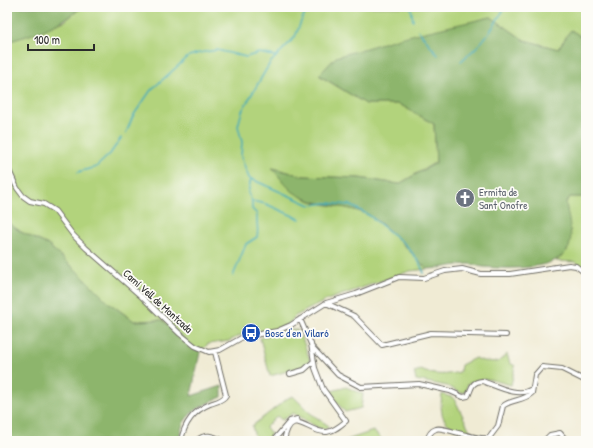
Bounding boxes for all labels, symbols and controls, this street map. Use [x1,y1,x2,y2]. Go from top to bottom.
scale bar [28,26,94,52]
text: 100 m [34,31,60,48]
place label: Ermita de Sant Onofre [479,185,528,212]
church icon: Ermita de Sant Onofre [454,187,476,209]
street label: Camí Vell de Montcada [120,266,196,336]
bus stop icon: Bosc d'en Vilaró [240,322,262,344]
place label: Bosc d'en Vilaró [265,326,329,340]

